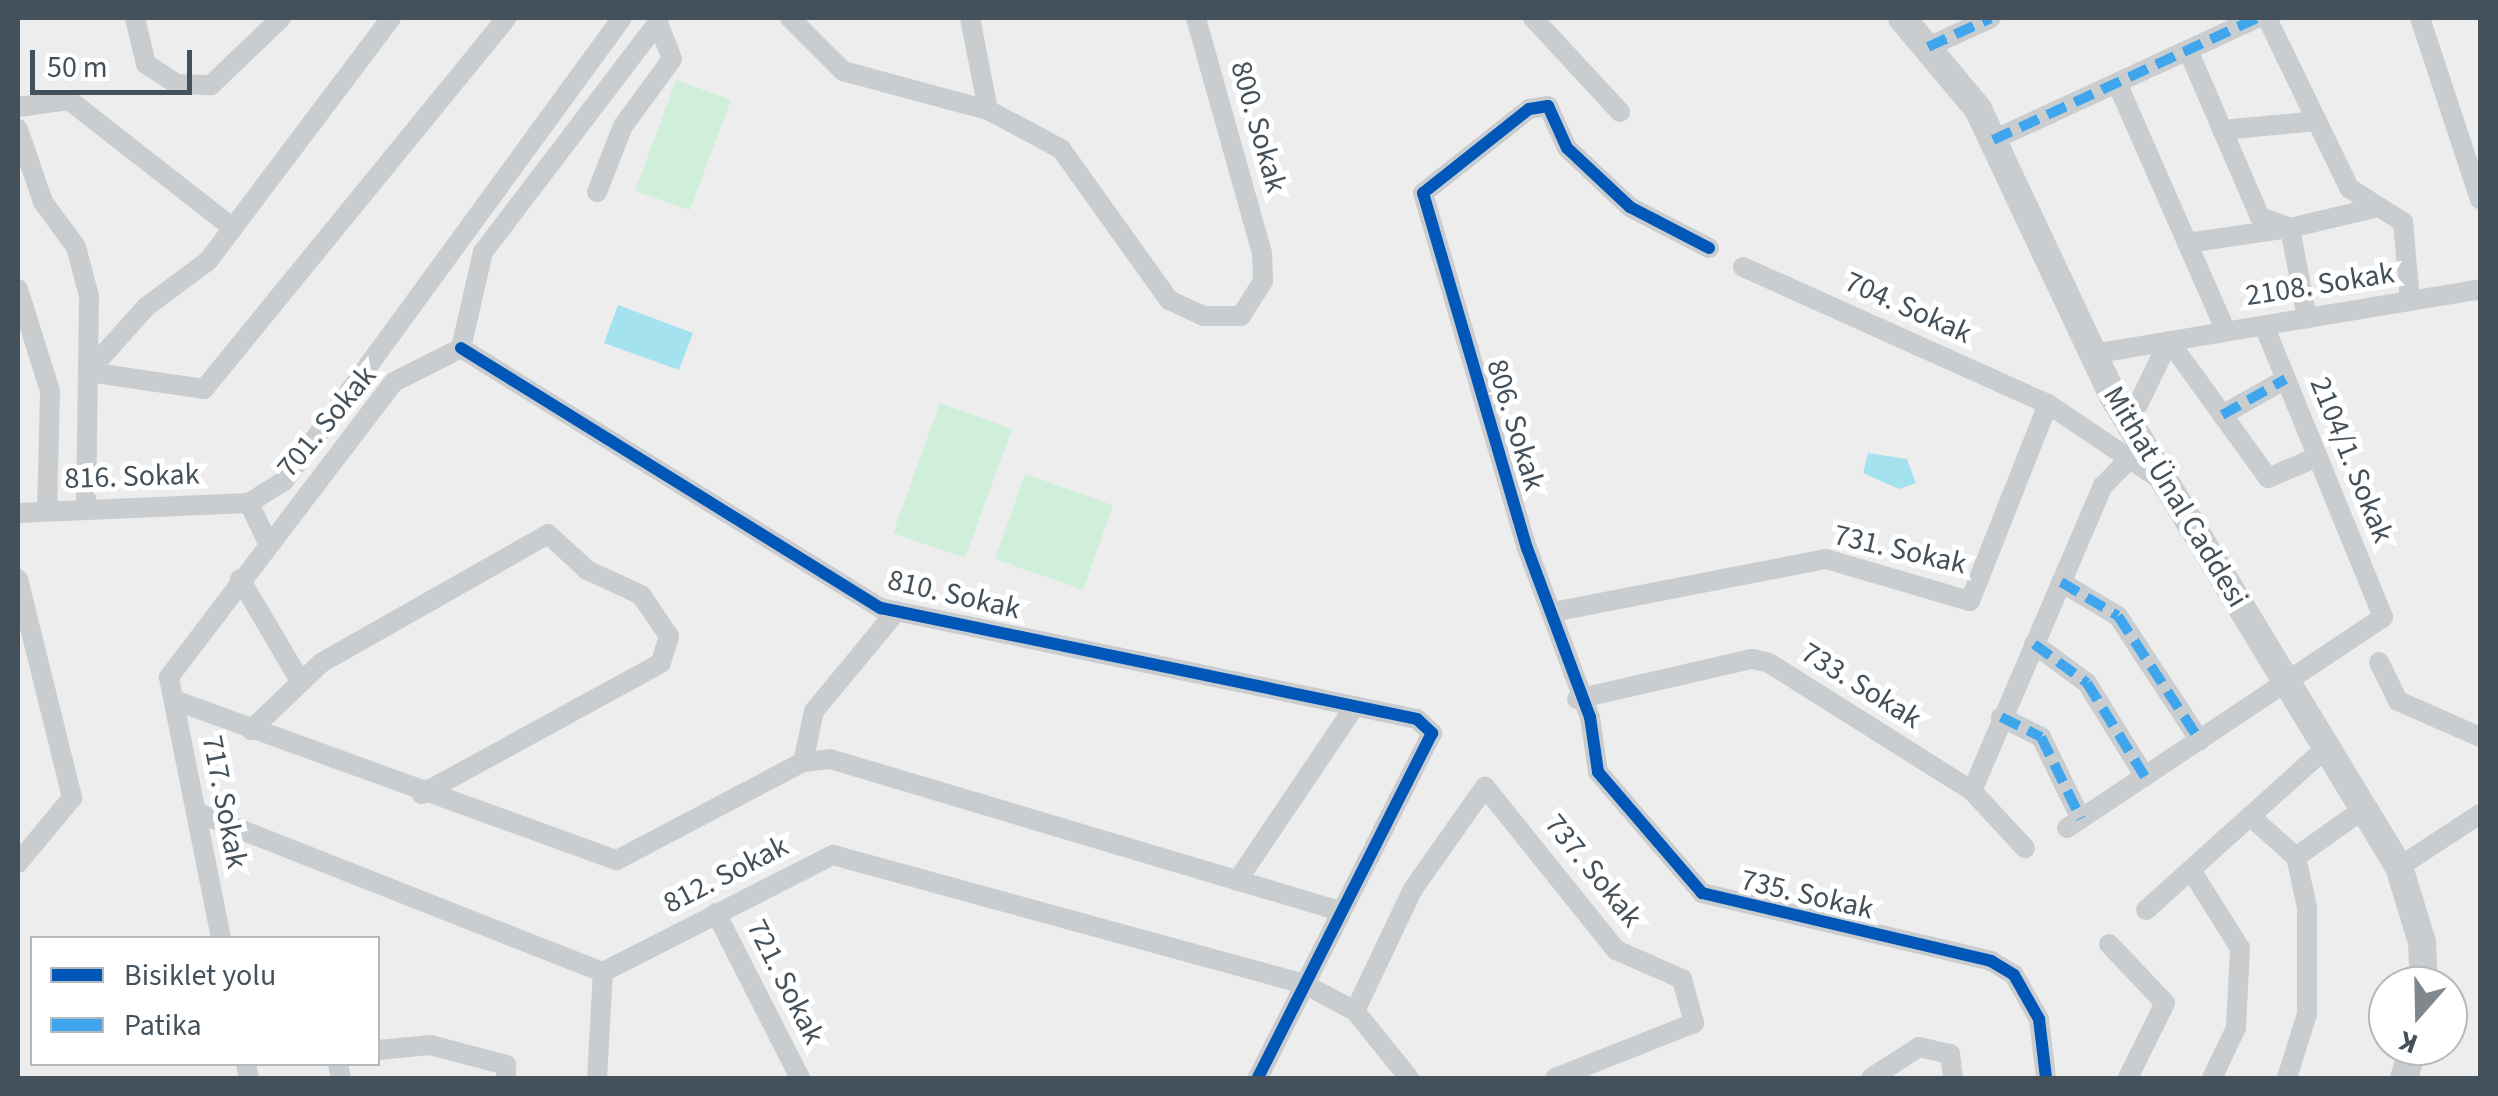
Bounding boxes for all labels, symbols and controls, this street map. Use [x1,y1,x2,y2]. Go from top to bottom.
scale bar [35,30,198,92]
text: 50 m [47,46,108,89]
street label: 800. Sokak [1222,57,1294,197]
street label: 2108. Sokak [2243,255,2397,315]
street label: 704. Sokak [1839,264,1977,352]
street label: 806. Sokak [1478,355,1552,495]
street label: 701. Sokak [270,359,384,485]
street label: 2104/1. Sokak [2301,372,2401,548]
street label: Mithat Ünal Caddesi [2095,380,2255,614]
street label: 816. Sokak [64,457,200,497]
street label: 731. Sokak [1830,517,1970,583]
street label: 810. Sokak [884,562,1024,628]
street label: 733. Sokak [1794,635,1928,737]
street label: 717. Sokak [193,732,255,872]
street label: 737. Sokak [1537,807,1649,935]
street label: 812. Sokak [658,828,794,922]
street label: 735. Sokak [1737,862,1877,928]
street label: 721. Sokak [738,914,832,1050]
legend [30,936,380,1066]
text: Bisiklet yolu [124,954,276,997]
north arrow [2368,966,2468,1066]
text: Patika [124,1004,202,1047]
text: K [2394,1021,2423,1064]

